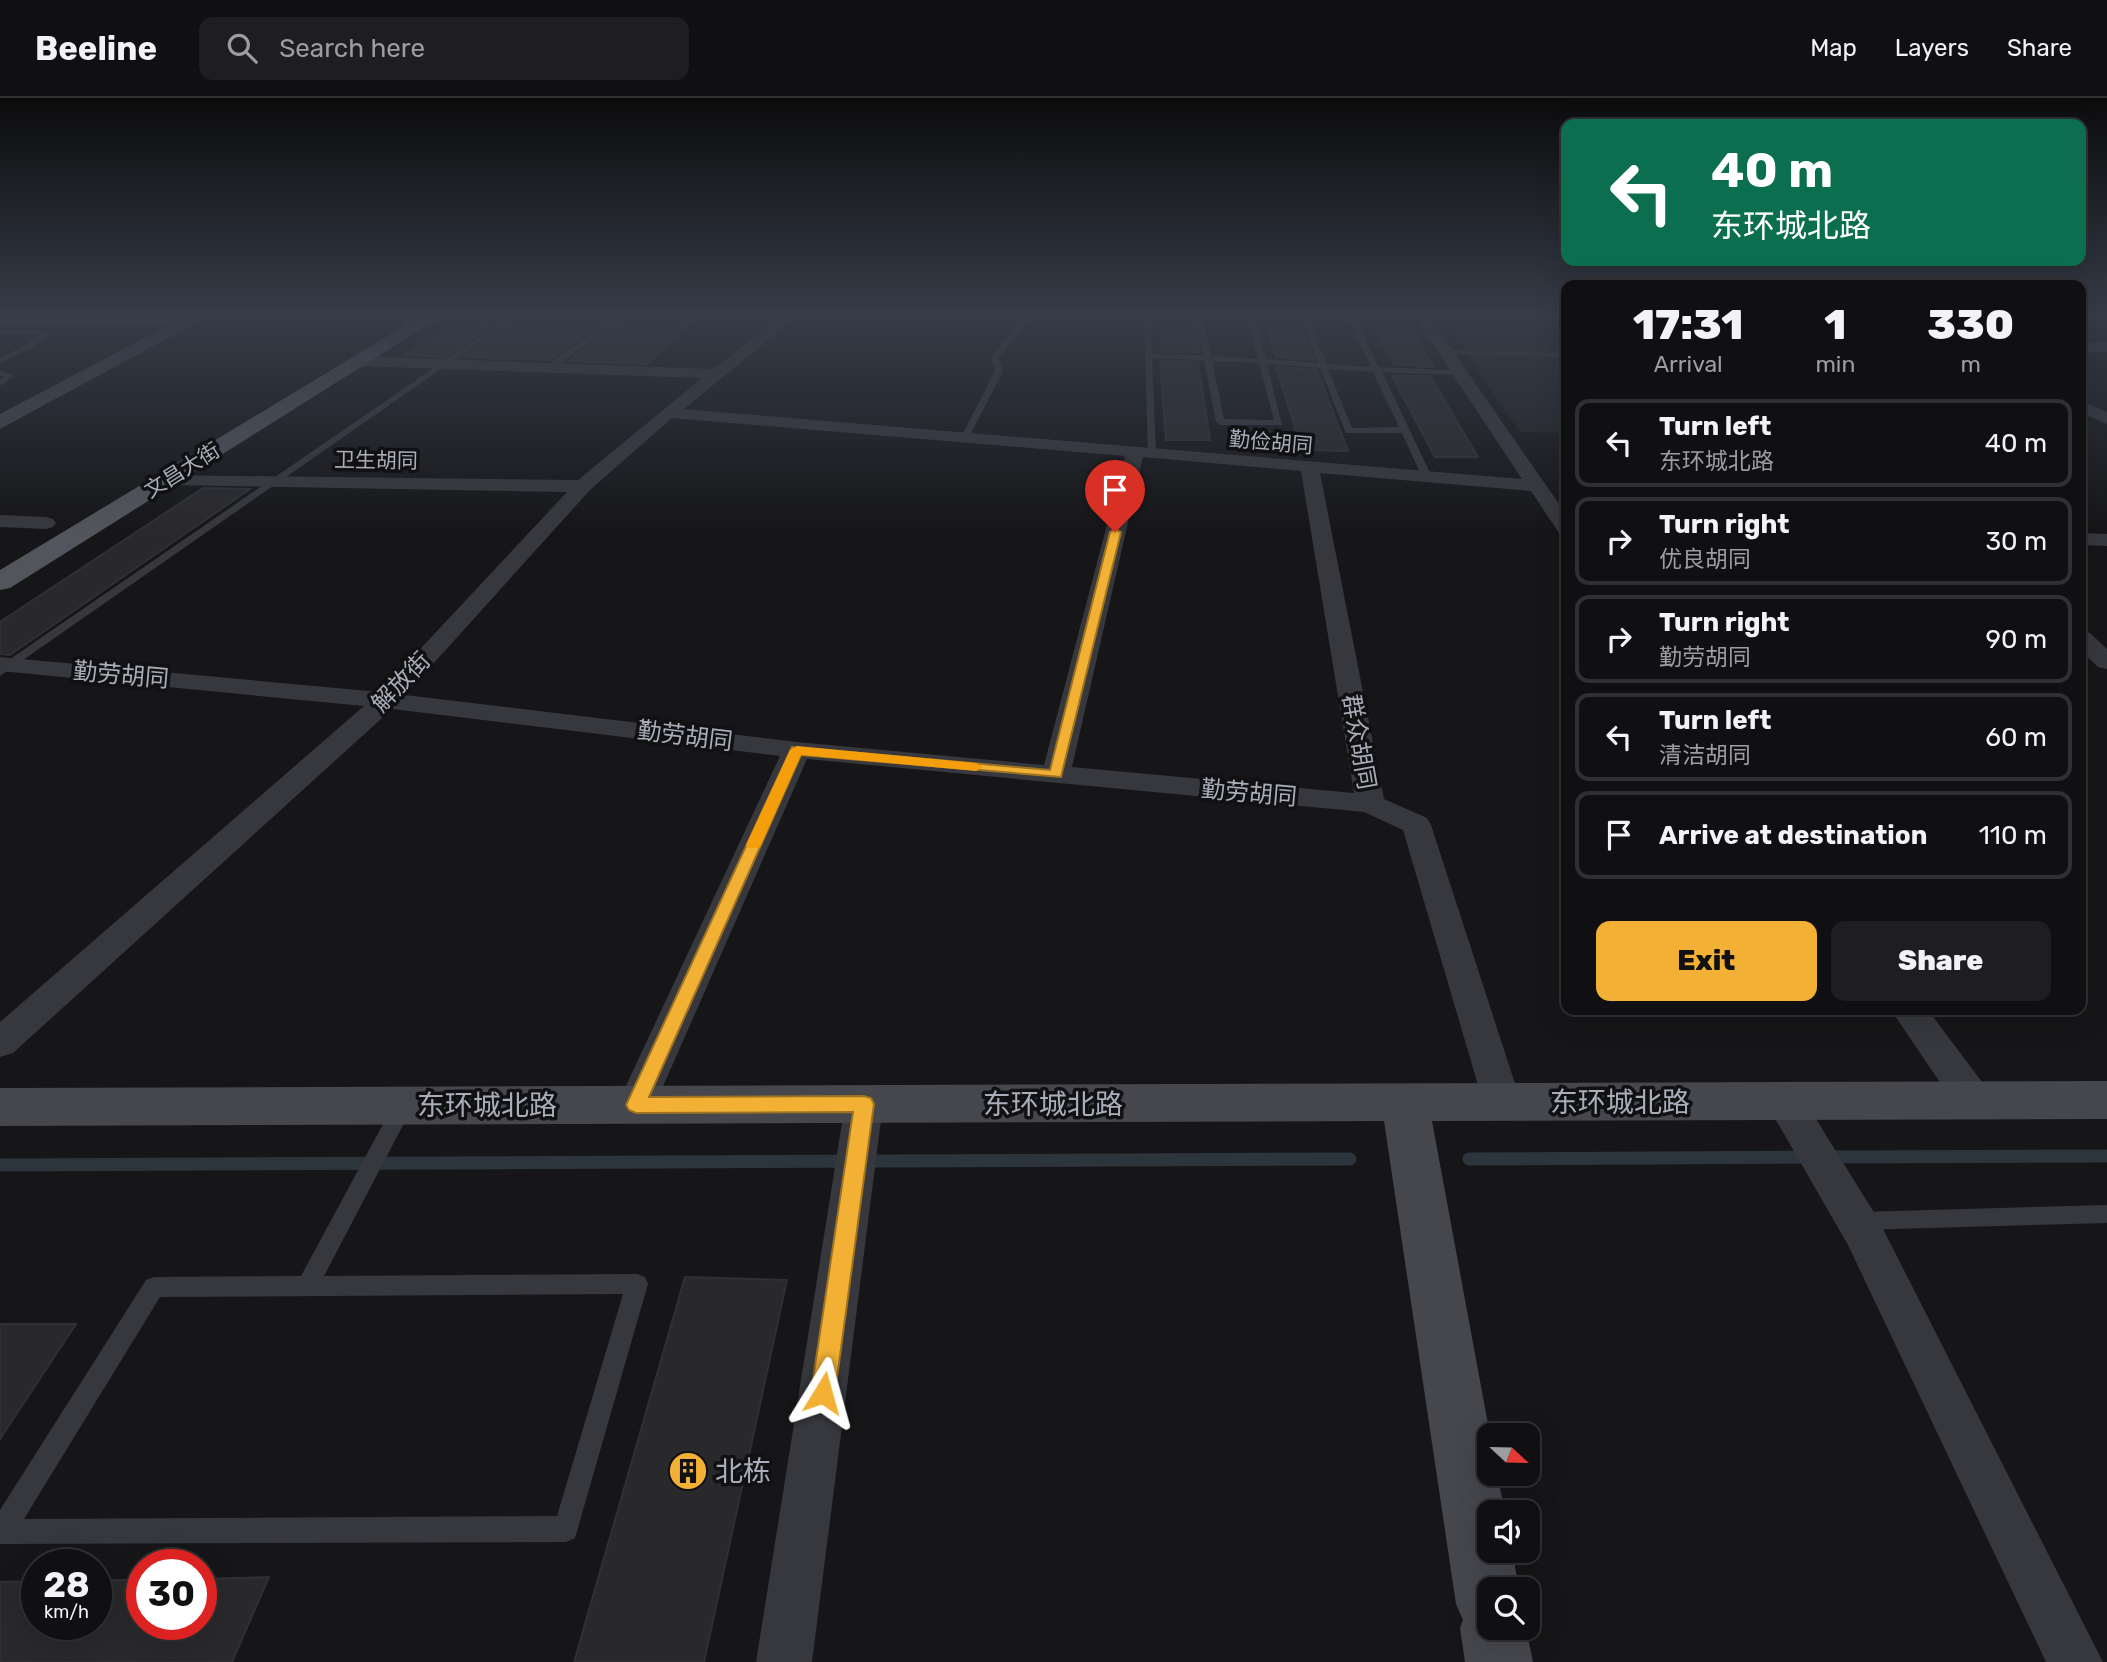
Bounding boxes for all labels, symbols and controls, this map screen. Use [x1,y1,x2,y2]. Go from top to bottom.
search box [199,17,689,80]
text: Beeline [35,29,157,68]
icon: search [223,29,261,67]
text: Search here [279,33,425,64]
text: Map [1810,34,1857,62]
text: Layers [1895,34,1969,62]
text: Share [2007,34,2072,62]
text: 40 m [1711,141,1833,199]
icon: left [1596,147,1687,238]
text: 东环城北路 [1711,207,1871,245]
text: 17:31 [1633,300,1743,350]
text: 1 [1824,300,1846,350]
text: 330 [1927,300,2014,350]
text: Arrival [1654,350,1723,378]
text: min [1815,350,1855,378]
text: m [1960,350,1981,378]
text: Turn left [1659,411,1771,442]
icon: left [1600,424,1638,462]
street label: 勤俭胡同 [1228,426,1314,458]
text: 40 m [1985,428,2047,459]
street label: 文昌大街 [140,437,224,503]
street label: 卫生胡同 [334,447,418,473]
text: 东环城北路 [1659,447,1774,475]
pin [1085,460,1145,532]
icon: arrive [1096,471,1134,509]
text: Turn right [1659,509,1789,540]
icon: right [1600,522,1638,560]
text: 30 m [1985,526,2047,557]
text: 优良胡同 [1659,545,1751,573]
text: Turn right [1659,607,1789,638]
icon: right [1600,620,1638,658]
text: 90 m [1986,624,2047,655]
text: 勤劳胡同 [1659,643,1751,671]
street label: 解放街 [366,646,436,718]
street label: 勤劳胡同 [72,657,170,693]
street label: 群众胡同 [1337,692,1381,792]
text: Turn left [1659,705,1771,736]
street label: 勤劳胡同 [636,716,734,756]
icon: left [1600,718,1638,756]
text: 60 m [1985,722,2047,753]
text: 清洁胡同 [1659,741,1751,769]
street label: 勤劳胡同 [1200,775,1298,811]
icon: arrive [1600,816,1638,854]
text: Arrive at destination [1659,820,1927,851]
text: 110 m [1979,820,2047,851]
button: Exit [1596,921,1817,1001]
button: Share [1831,921,2051,1001]
street label: 东环城北路 [1550,1086,1690,1119]
street label: 东环城北路 [983,1088,1123,1121]
street label: 东环城北路 [417,1089,557,1122]
position arrow [786,1356,860,1430]
north arrow [1477,1423,1540,1486]
map controls [1477,1423,1540,1640]
building icon: 北栋 [667,1450,709,1492]
place label: 北栋 [715,1455,771,1488]
button: sound [1477,1500,1540,1563]
speed limit sign: 30 [126,1549,217,1640]
text: 28 [43,1564,90,1606]
button: search [1477,1577,1540,1640]
text: km/h [44,1601,89,1623]

